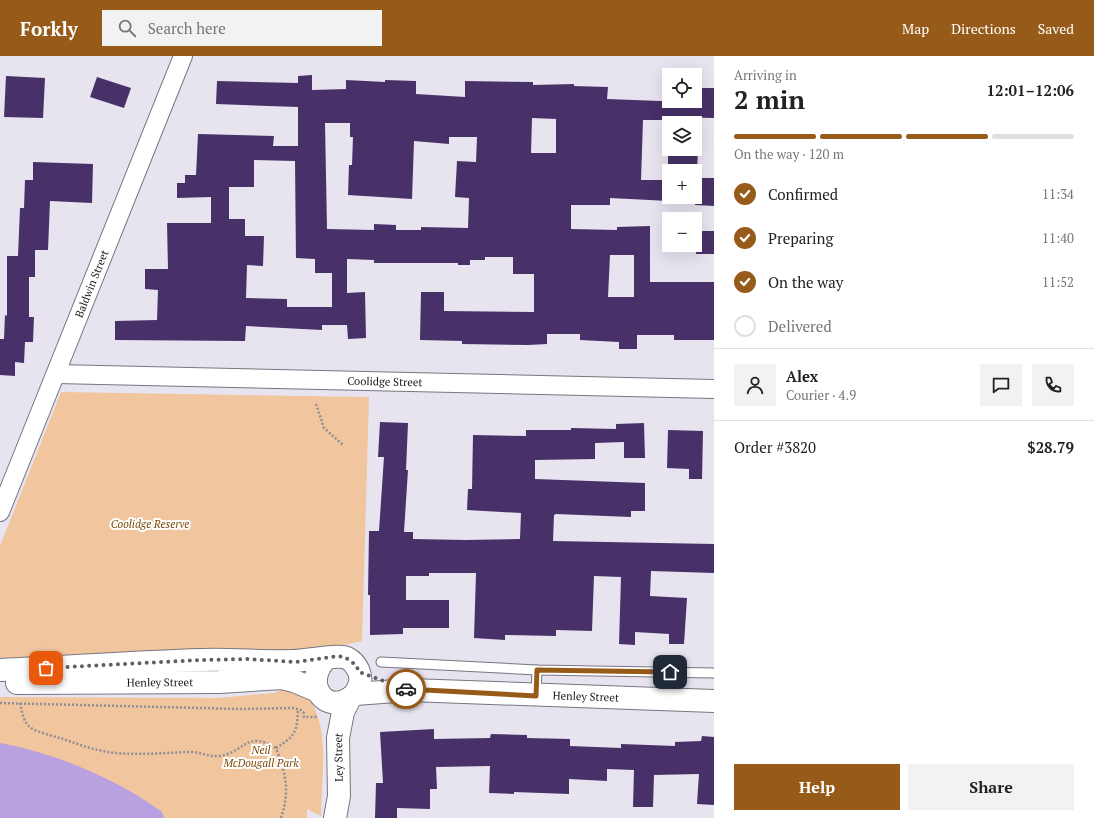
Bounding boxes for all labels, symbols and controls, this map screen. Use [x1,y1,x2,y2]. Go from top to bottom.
search box [102,10,382,46]
text: Forkly [20,16,78,41]
icon: search [116,17,138,39]
text: Search here [148,18,226,38]
text: Map [902,19,929,38]
text: Directions [951,19,1016,38]
text: Saved [1038,19,1074,38]
text: Arriving in [734,66,797,84]
map controls [662,68,702,252]
button: locate [662,68,702,108]
text: 12:01–12:06 [987,80,1074,100]
text: 2 min [734,82,805,116]
button: layers [662,116,702,156]
text: On the way · 120 m [734,145,844,163]
button: + [662,164,702,204]
icon: check [734,183,756,205]
text: Confirmed [768,184,838,204]
text: 11:34 [1042,185,1074,203]
button: − [662,212,702,252]
icon: check [734,227,756,249]
text: Preparing [768,228,833,248]
text: 11:40 [1042,229,1074,247]
street label: Baldwin Street [72,248,111,320]
icon: check [734,271,756,293]
text: On the way [768,272,843,292]
text: 11:52 [1042,273,1074,291]
text: Delivered [768,316,832,336]
button: person [734,364,776,406]
button: chat [980,364,1022,406]
button: phone [1032,364,1074,406]
text: Alex [786,366,818,386]
street label: Coolidge Street [347,374,423,389]
text: Courier · 4.9 [786,386,856,404]
text: Order #3820 [734,437,816,457]
text: $28.79 [1027,437,1074,457]
park label: Coolidge Reserve [111,517,189,531]
pin [29,651,63,685]
pin [653,655,687,689]
icon: bag [35,657,57,679]
icon: home [659,661,681,683]
courier [386,669,426,709]
street label: Henley Street [127,675,193,689]
icon: car [395,678,417,700]
street label: Henley Street [552,688,619,705]
street label: Ley Street [331,732,346,782]
park label: Neil McDougall Park [222,743,299,770]
button: Help [734,764,900,810]
button: Share [908,764,1074,810]

